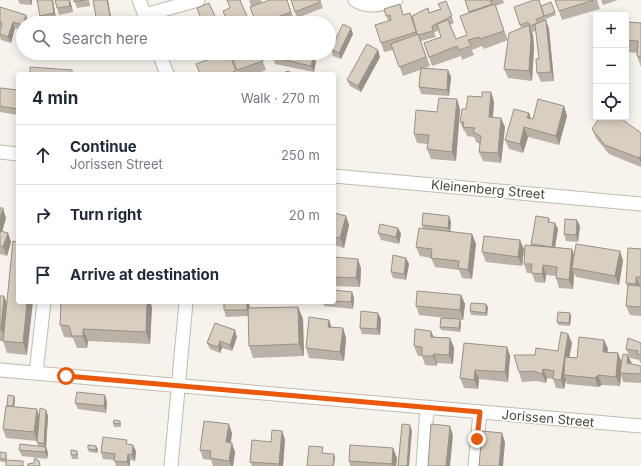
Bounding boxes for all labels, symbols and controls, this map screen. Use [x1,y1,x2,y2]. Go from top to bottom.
map controls [593,12,629,120]
button: + [593,12,629,48]
search box [16,16,336,60]
icon: search [30,27,52,49]
text: Search here [62,29,148,48]
button: − [593,48,629,84]
button: locate [593,84,629,120]
text: 4 min [32,88,78,108]
text: Walk · 270 m [241,90,320,106]
text: Continue [70,137,137,156]
icon: ahead [32,144,54,166]
text: 250 m [281,147,320,163]
text: Jorissen Street [70,156,163,172]
street label: Kleinenberg Street [430,176,546,202]
icon: right [32,204,54,226]
text: Turn right [70,205,142,224]
text: 20 m [289,207,320,223]
icon: arrive [32,264,54,286]
text: Arrive at destination [70,265,219,284]
route start [57,367,75,385]
street label: Jorissen Street [501,406,595,430]
route end [468,430,486,448]

